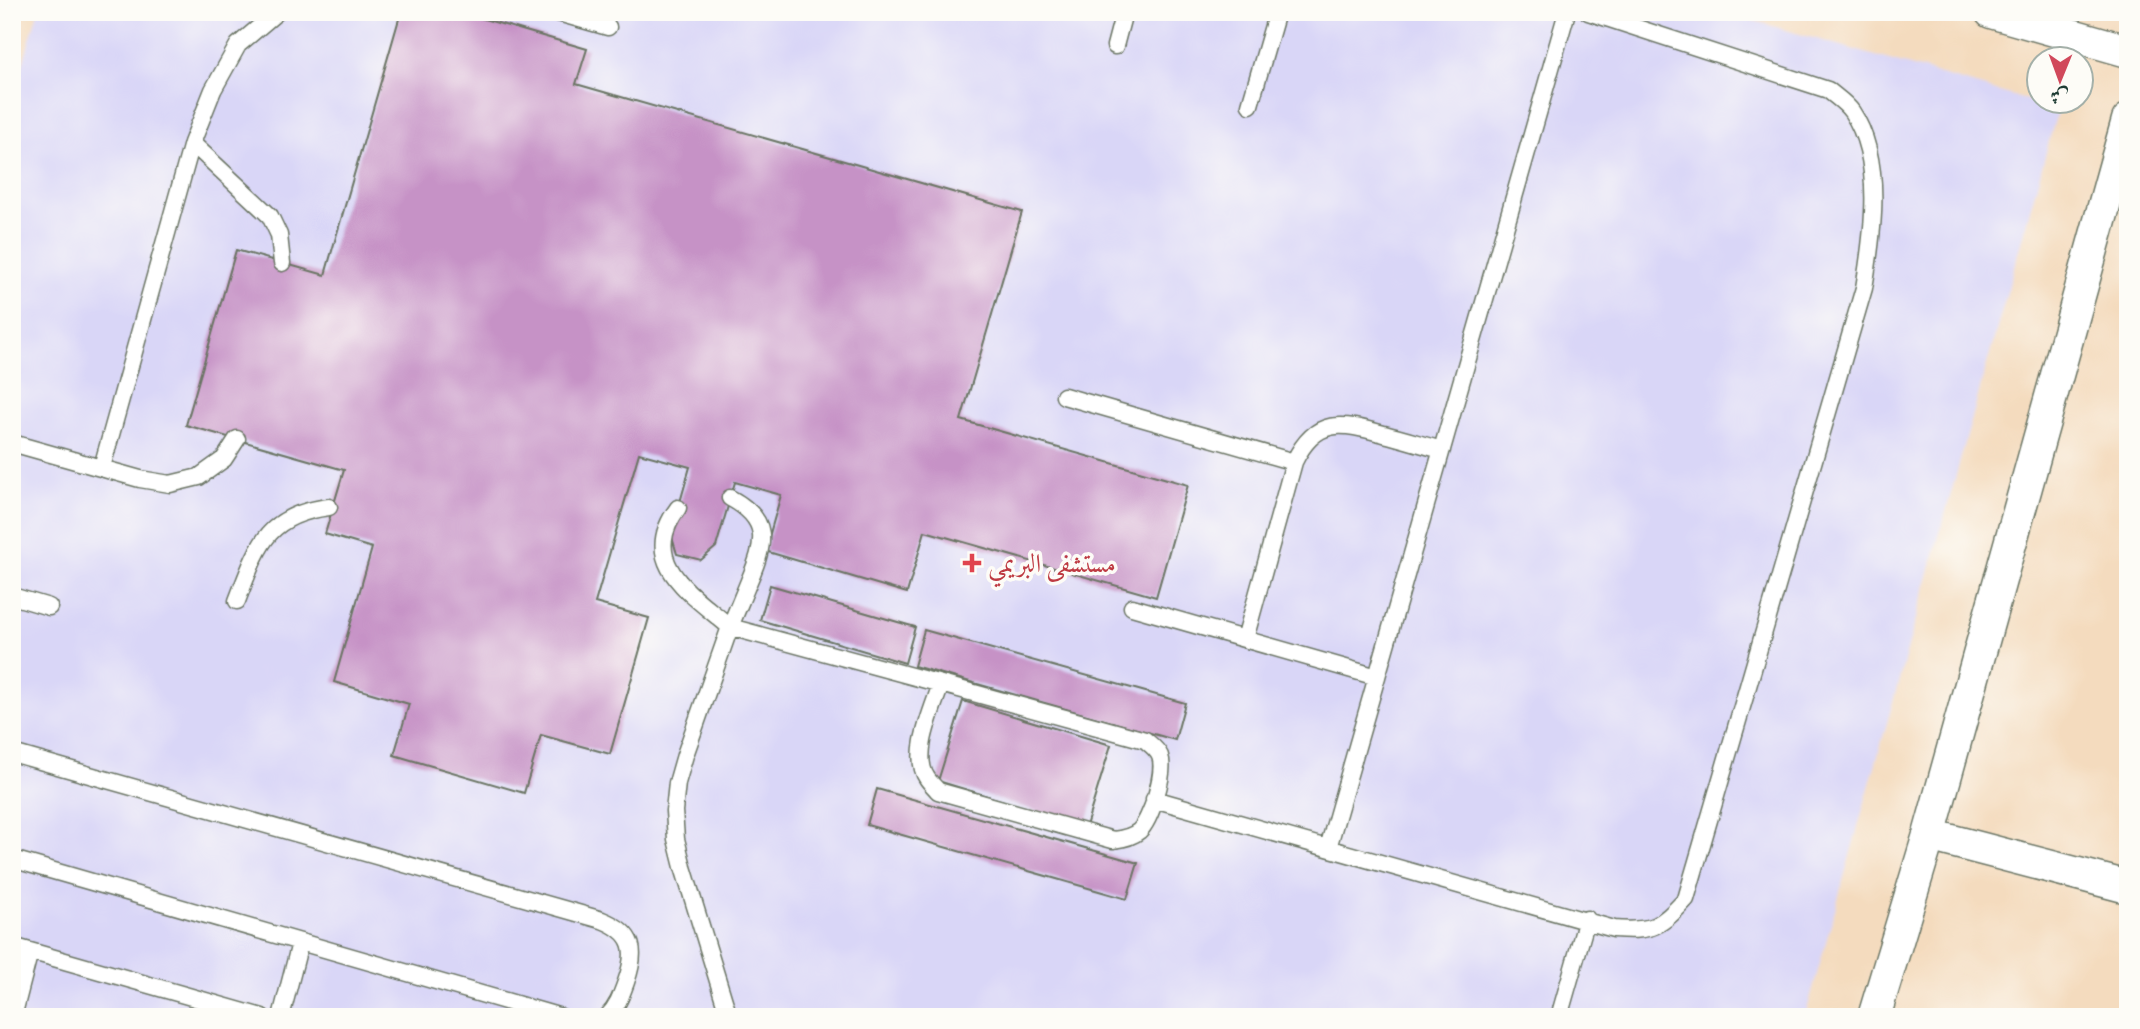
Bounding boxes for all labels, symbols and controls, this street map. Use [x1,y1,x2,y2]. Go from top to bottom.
north arrow [2024,46,2094,116]
text: ش [2050,84,2069,109]
place label: مستشفى البريمي [988,546,1116,588]
marker: مستشفى البريمي [962,553,982,573]

